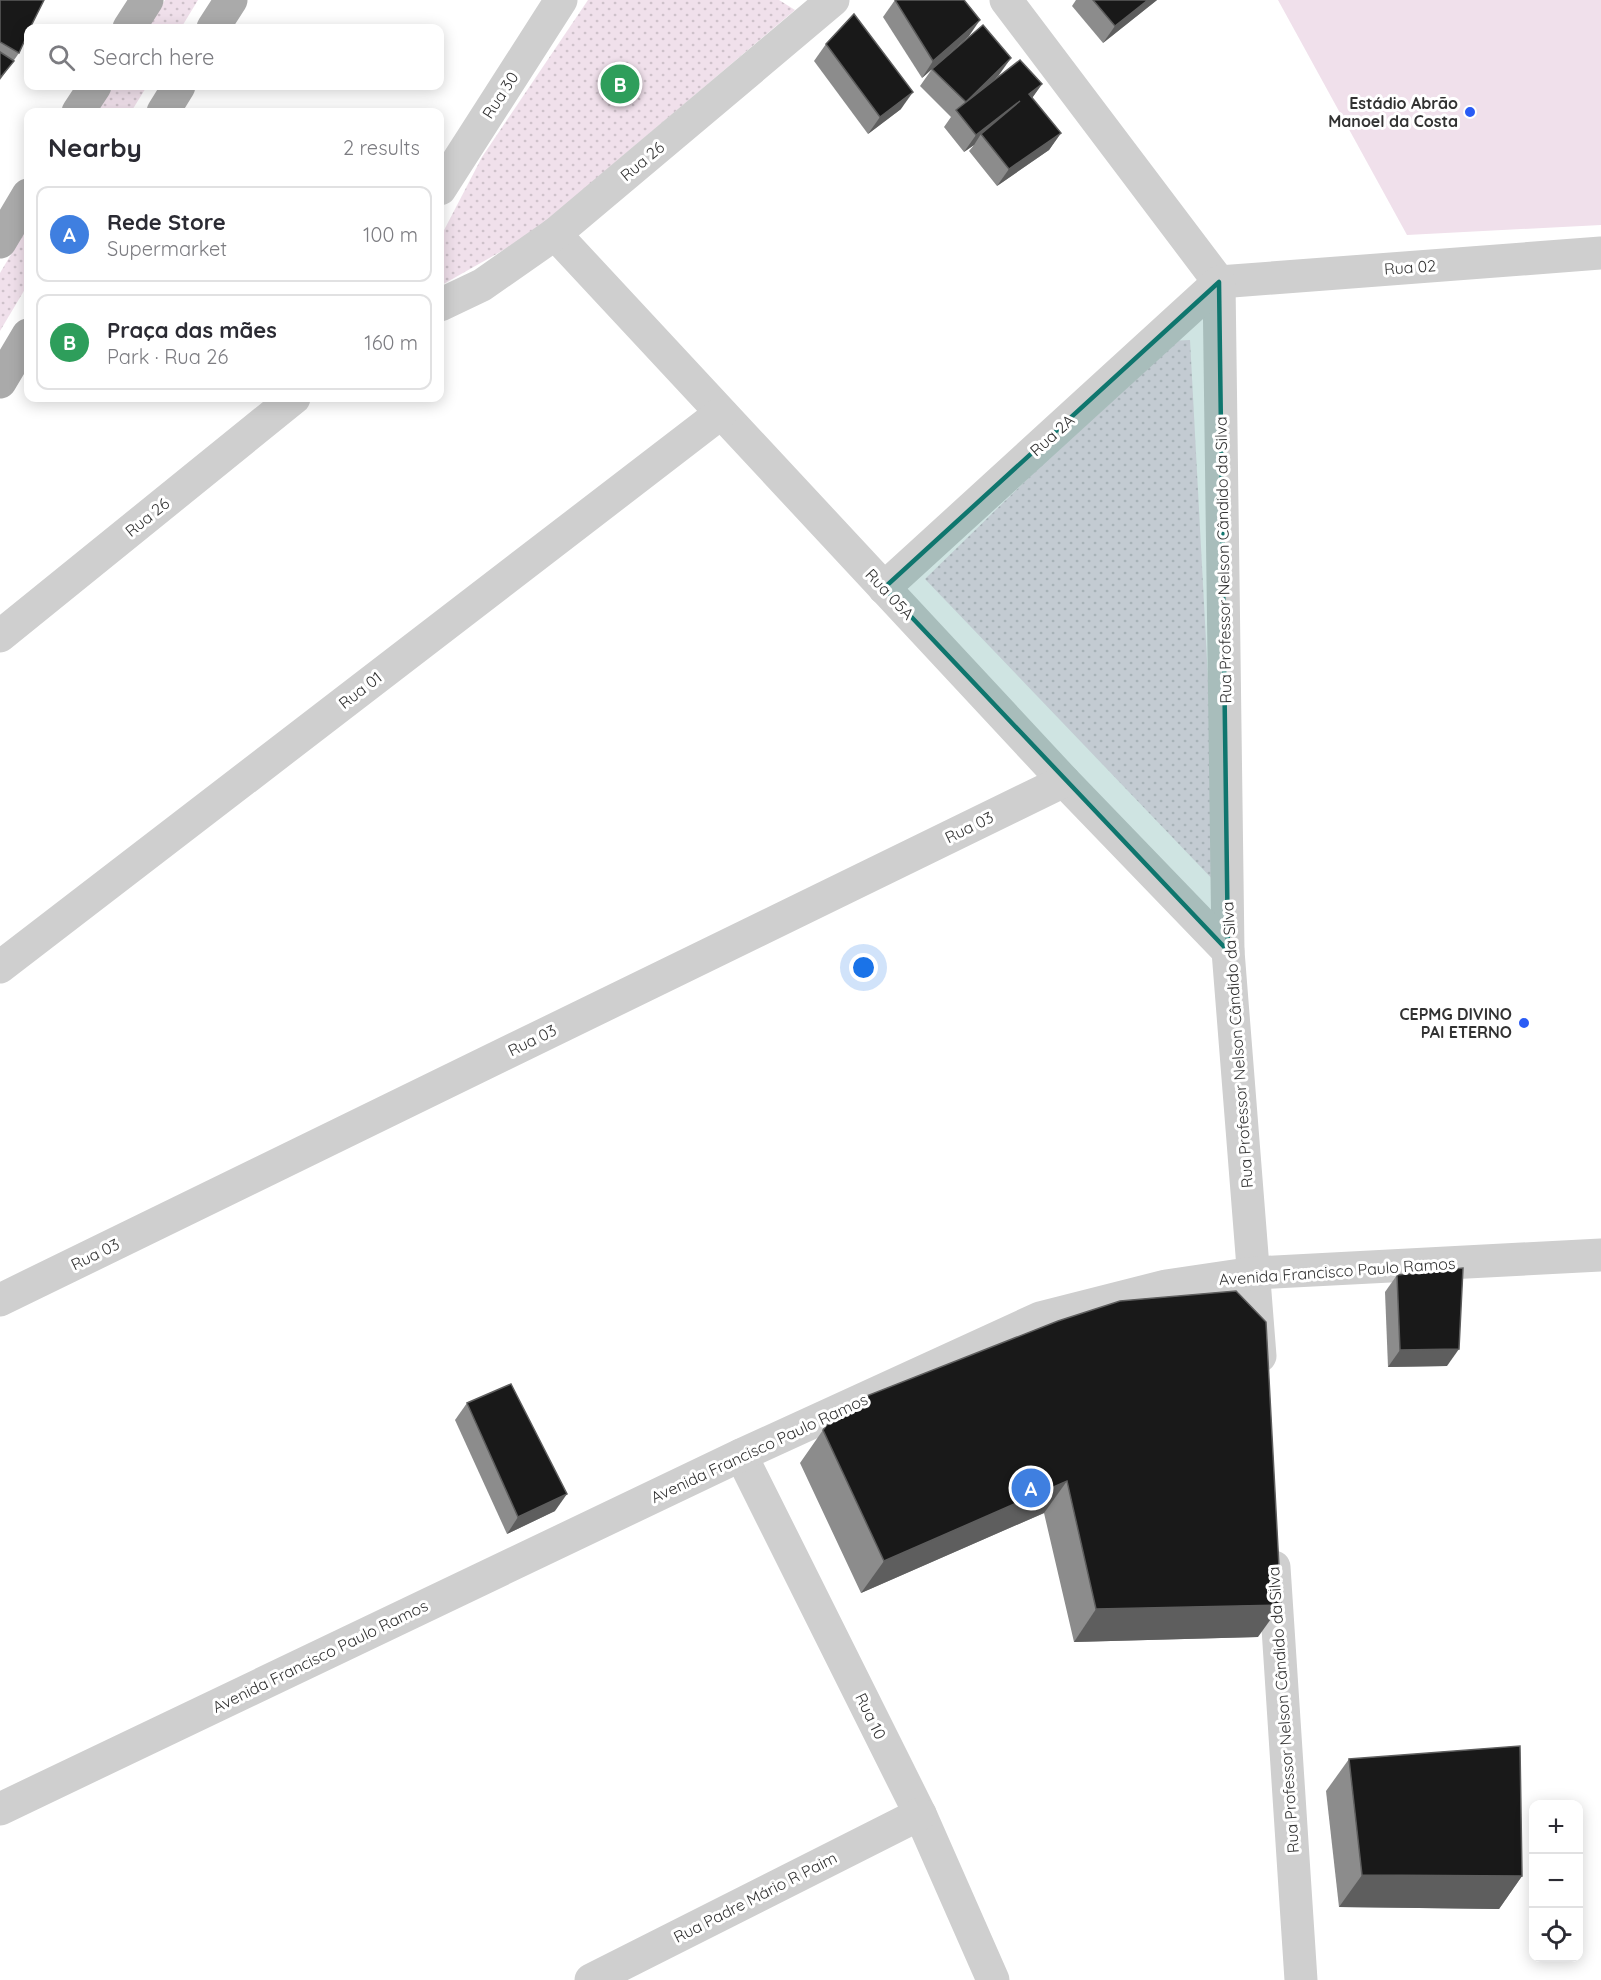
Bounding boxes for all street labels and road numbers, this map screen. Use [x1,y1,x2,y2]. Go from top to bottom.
street label: Rua 30 [478,68,522,122]
street label: Rua 26 [616,137,668,185]
street label: Rua 02 [1383,255,1437,279]
street label: Rua 2A [1026,410,1078,460]
street label: Rua Professor Nelson Cândido da Silva [1210,416,1236,704]
street label: Rua 26 [121,493,173,541]
street label: Rua 05A [861,564,919,624]
street label: Rua 01 [334,667,386,713]
street label: Rua 03 [941,807,997,847]
street label: Rua Professor Nelson Cândido da Silva [1217,901,1257,1189]
street label: Rua 03 [504,1020,560,1060]
street label: Rua 03 [67,1234,123,1274]
street label: Avenida Francisco Paulo Ramos [1218,1253,1456,1289]
street label: Avenida Francisco Paulo Ramos [647,1389,871,1507]
street label: Rua Professor Nelson Cândido da Silva [1263,1566,1303,1854]
street label: Avenida Francisco Paulo Ramos [209,1595,431,1717]
street label: Rua 10 [851,1690,891,1742]
street label: Rua Padre Mário R Paim [670,1847,840,1947]

